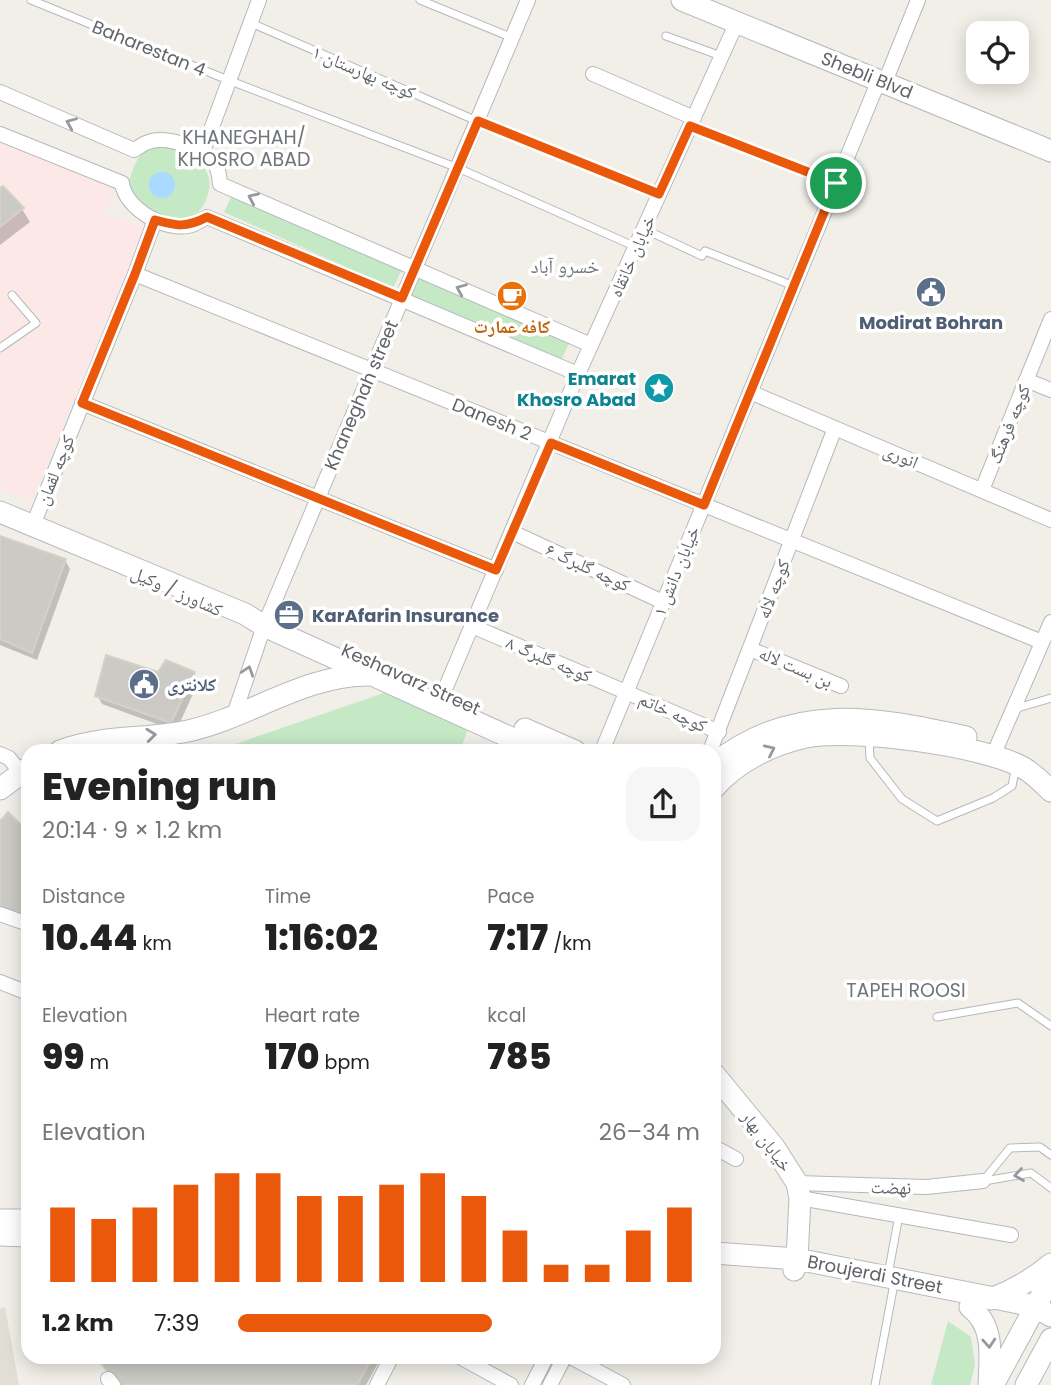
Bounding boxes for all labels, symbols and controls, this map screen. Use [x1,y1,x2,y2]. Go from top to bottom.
street label: Baharestan 4 [88,14,210,82]
map controls [966,21,1029,84]
button: locate [966,21,1029,84]
street label: کوچه بهارستان ۱ [309,39,420,105]
street label: Shebli Blvd [817,45,917,105]
one-way arrow [66,117,78,131]
district label: KHANEGHAH/ KHOSRO ABAD [178,124,310,173]
pin [806,153,866,213]
icon: arrive [817,164,855,202]
one-way arrow [247,192,260,206]
street label: خیابان خانقاه [603,211,661,301]
district label: خسرو آباد [531,253,599,280]
public building icon: Modirat Bohran [914,275,948,309]
cafe icon: کافه عمارت [495,279,529,313]
one-way arrow [456,283,468,297]
place label: Modirat Bohran [859,310,1003,335]
place label: کافه عمارت [474,314,550,339]
street label: Khaneghah street [318,316,404,474]
place label: Emarat Khosro Abad [517,366,636,412]
place icon: Emarat Khosro Abad [642,371,676,405]
street label: کوچه فرهنگ [982,380,1036,467]
street label: Danesh 2 [449,392,535,446]
street label: کوچه لقمان [30,431,81,509]
street label: انوری [880,438,922,474]
street label: خیابان دانش ۱ [647,522,705,620]
street label: کوچه گلبرگ ۶ [542,537,635,598]
street label: کوچه لاله [750,555,796,622]
street label: کشاورز / وکیل [127,560,227,622]
office icon: KarAfarin Insurance [272,598,306,632]
place label: KarAfarin Insurance [312,603,499,628]
street label: کوچه گلبرگ ۸ [502,630,596,688]
street label: Keshavarz Street [338,637,484,721]
street label: بن بست لاله [755,640,837,694]
one-way arrow [240,665,255,677]
public building icon: کلانتری [127,667,161,701]
place label: کلانتری [167,672,216,697]
street label: کوچه خاتم [635,686,711,738]
one-way arrow [146,728,157,743]
one-way arrow [763,744,775,758]
text: Evening run [42,760,277,813]
button: share [626,767,700,841]
text: 20:14 · 9 × 1.2 km [42,814,222,846]
text: Distance [42,883,125,910]
text: Time [265,883,311,910]
text: Pace [487,883,535,910]
text: 10.44 [42,913,137,962]
text: 1:16:02 [265,913,378,962]
text: 7:17 [487,913,548,962]
text: km [137,930,172,957]
text: /km [548,930,592,957]
district label: TAPEH ROOSI [846,977,966,1004]
text: Elevation [42,1002,128,1029]
text: Heart rate [265,1002,360,1029]
text: kcal [487,1002,526,1029]
text: 99 [42,1032,84,1081]
text: 170 [265,1032,320,1081]
text: 785 [487,1032,551,1081]
text: m [84,1049,109,1076]
text: bpm [320,1049,370,1076]
street label: خیابان بهار [735,1104,798,1177]
text: Elevation [42,1116,146,1148]
text: 26–34 m [599,1116,700,1148]
one-way arrow [1014,1167,1025,1182]
street label: نهضت [871,1174,912,1200]
street label: Broujerdi Street [805,1249,945,1299]
text: 1.2 km [42,1307,114,1339]
text: 7:39 [154,1307,200,1339]
one-way arrow [981,1337,996,1348]

